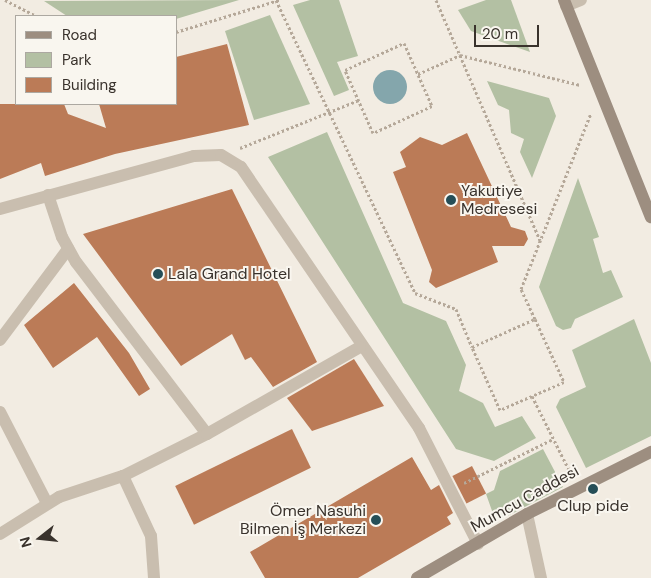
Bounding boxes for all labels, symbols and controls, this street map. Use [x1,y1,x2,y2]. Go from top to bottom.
legend [15,15,178,105]
scale bar [476,15,541,47]
text: 20 m [482,24,518,44]
text: Road [62,25,97,45]
text: Park [62,50,92,70]
text: Building [62,75,117,95]
place label: Yakutiye Medresesi [461,181,537,219]
marker: Yakutiye Medresesi [445,194,457,206]
place label: Lala Grand Hotel [168,264,291,284]
marker: Lala Grand Hotel [152,268,164,280]
street label: Mumcu Caddesi [468,461,582,537]
marker: Clup pide [587,483,599,495]
place label: Clup pide [557,496,629,516]
place label: Ömer Nasuhi Bilmen İş Merkezi [240,501,366,539]
north arrow [15,513,65,563]
marker: Ömer Nasuhi Bilmen İş Merkezi [370,514,382,526]
text: N [16,535,36,550]

